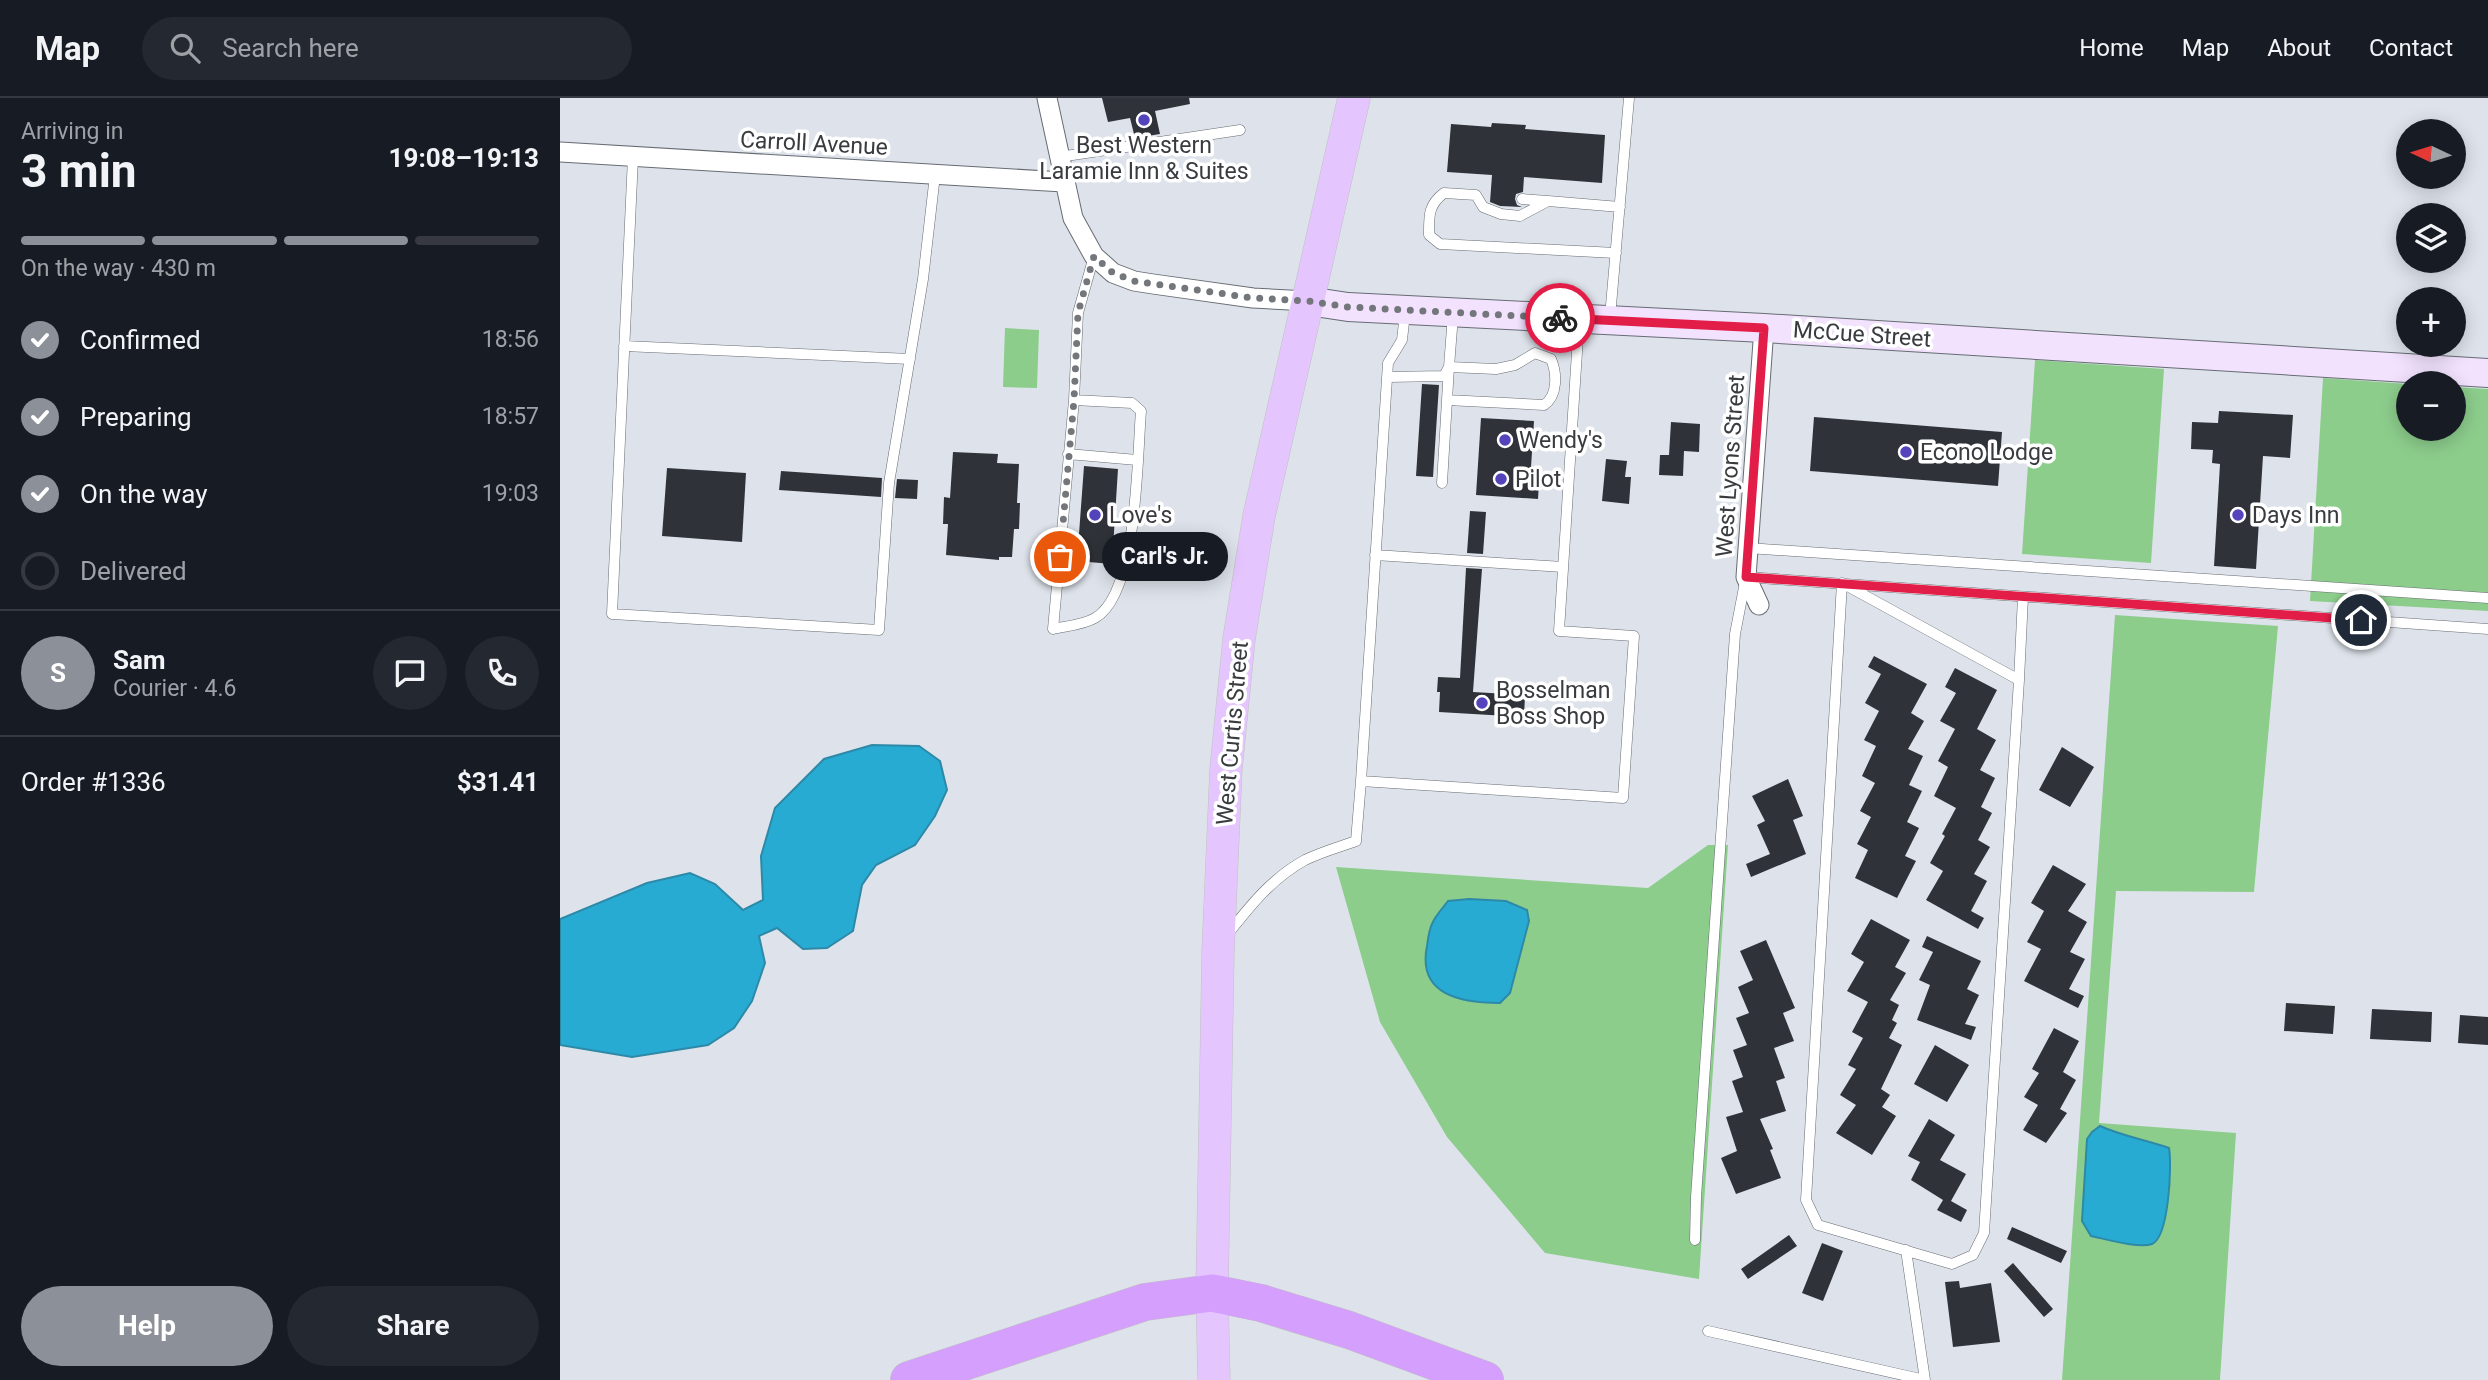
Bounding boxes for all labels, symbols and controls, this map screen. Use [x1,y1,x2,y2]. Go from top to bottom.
search box [142,17,632,80]
text: Map [35,29,100,68]
icon: search [166,29,204,67]
text: Search here [222,33,359,63]
text: Home [2079,34,2144,62]
text: Map [2182,34,2229,62]
text: About [2267,34,2331,62]
text: Contact [2369,34,2453,62]
marker: Best Western Laramie Inn & Suites [1136,112,1152,128]
text: Arriving in [21,118,124,145]
north arrow [2396,119,2466,189]
map controls [2396,119,2466,441]
street label: Carroll Avenue [739,126,889,161]
place label: Best Western Laramie Inn & Suites [1039,132,1249,185]
text: 19:08–19:13 [389,143,539,173]
text: 3 min [21,144,137,198]
button: layers [2396,203,2466,273]
text: On the way · 430 m [21,255,216,282]
courier [1525,283,1595,353]
button: + [2396,287,2466,357]
icon: bike [1541,299,1579,337]
street label: McCue Street [1792,316,1932,353]
icon: check [21,321,59,359]
text: Confirmed [80,325,201,355]
text: 18:56 [482,326,539,353]
button: − [2396,371,2466,441]
street label: West Lyons Street [1711,374,1750,558]
icon: check [21,398,59,436]
text: Preparing [80,402,192,432]
text: 18:57 [482,403,539,430]
place label: Wendy's [1519,427,1603,454]
marker: Wendy's [1497,432,1513,448]
place label: Econo Lodge [1920,439,2053,466]
marker: Econo Lodge [1898,444,1914,460]
place label: Pilot [1515,466,1561,493]
marker: Pilot [1493,471,1509,487]
icon: check [21,475,59,513]
text: On the way [80,479,208,509]
text: 19:03 [482,480,539,507]
place label: Love's [1109,502,1172,529]
place label: Days Inn [2252,502,2340,529]
marker: Love's [1087,507,1103,523]
marker: Days Inn [2230,507,2246,523]
pin [1030,527,1090,587]
callout: Carl's Jr. [1102,532,1228,582]
icon: bag [1041,538,1079,576]
text: Carl's Jr. [1121,543,1209,570]
text: Delivered [80,556,187,586]
pin [2331,590,2391,650]
icon: home [2342,601,2380,639]
button: chat [373,636,447,710]
button: phone [465,636,539,710]
street label: West Curtis Street [1211,640,1254,826]
text: Sam [113,645,165,675]
text: S [50,658,66,688]
text: Courier · 4.6 [113,675,236,702]
place label: Bosselman Boss Shop [1496,677,1610,730]
marker: Bosselman Boss Shop [1474,695,1490,711]
text: Order #1336 [21,767,166,797]
text: $31.41 [457,767,539,797]
button: Help [21,1286,273,1366]
button: Share [287,1286,539,1366]

